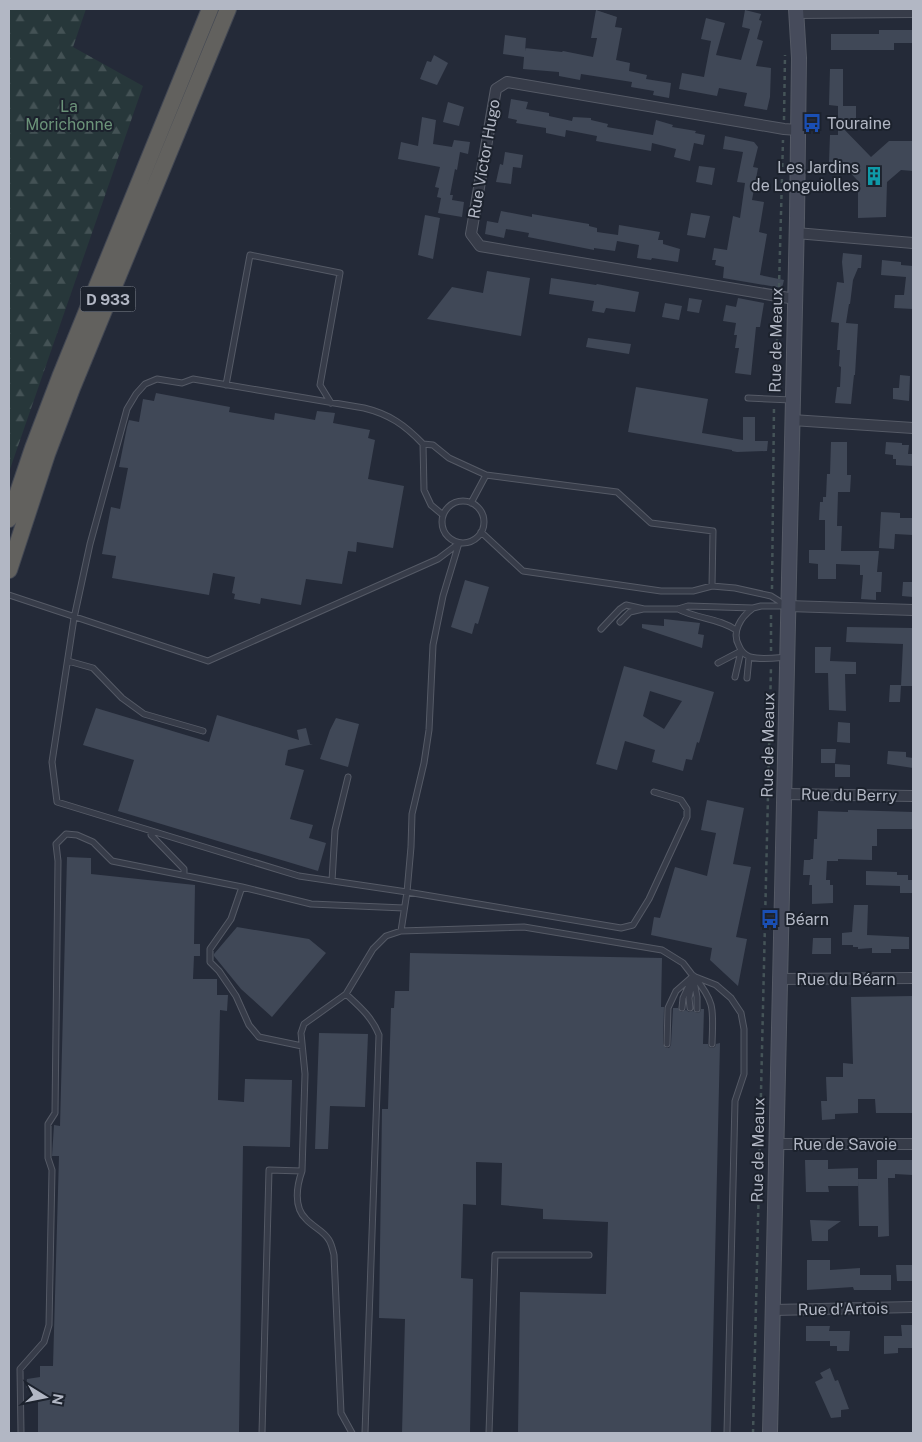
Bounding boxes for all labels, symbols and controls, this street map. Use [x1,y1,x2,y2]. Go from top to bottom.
park label: La Morichonne [25,97,113,134]
street label: Rue Victor Hugo [464,98,504,220]
bus stop icon: Touraine [801,112,823,134]
place label: Touraine [827,114,891,133]
place label: Les Jardins de Longuiolles [751,158,859,195]
building icon: Les Jardins de Longuiolles [863,165,885,187]
road number: D 933 [80,286,136,312]
street label: Rue de Meaux [766,287,786,393]
street label: Rue de Meaux [758,692,778,798]
street label: Rue du Berry [801,785,898,805]
bus stop icon: Béarn [759,908,781,930]
place label: Béarn [785,910,829,929]
street label: Rue du Béarn [796,970,896,989]
street label: Rue de Meaux [748,1097,768,1203]
street label: Rue de Savoie [793,1135,897,1154]
street label: Rue d'Artois [798,1299,888,1319]
north arrow [20,1372,70,1422]
text: N [49,1392,67,1406]

